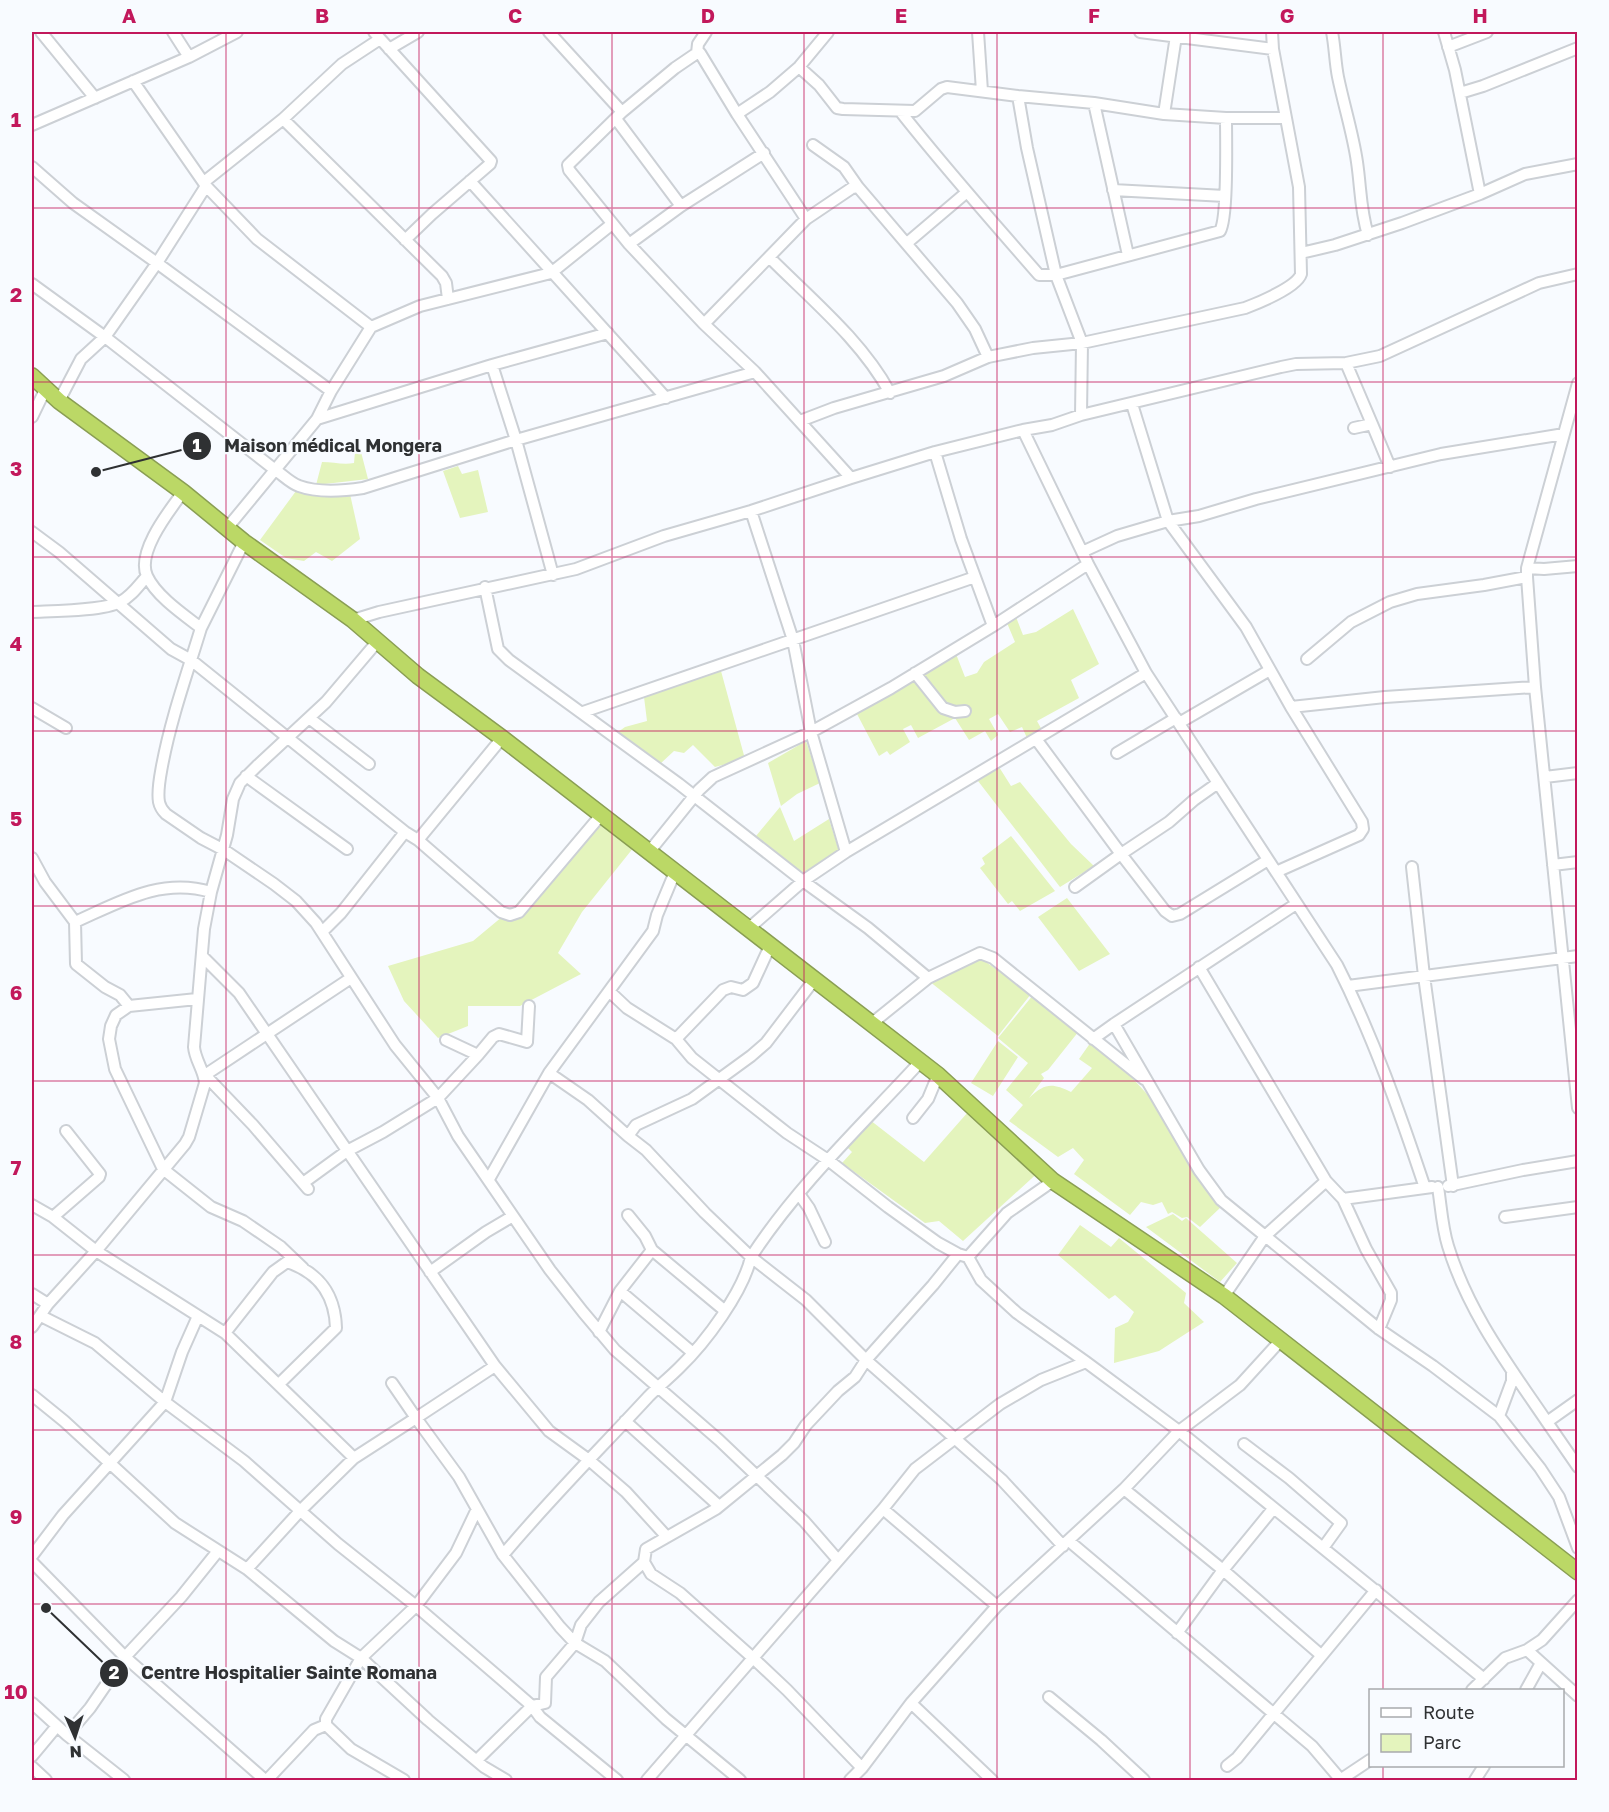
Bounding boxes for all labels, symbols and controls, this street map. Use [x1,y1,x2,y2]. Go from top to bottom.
text: A [122,3,136,27]
text: B [315,3,329,27]
text: C [508,3,522,27]
text: D [701,3,715,27]
text: E [895,3,907,27]
text: F [1088,3,1100,27]
text: G [1280,3,1294,27]
text: H [1472,3,1488,27]
text: 1 [11,107,21,131]
text: 2 [10,282,22,306]
callout: Maison médical Mongera [182,428,454,464]
text: 1 [192,434,202,456]
text: Maison médical Mongera [224,434,442,456]
text: 3 [10,456,22,480]
text: 4 [10,631,22,655]
text: 5 [10,806,22,830]
text: 6 [10,980,22,1004]
text: 7 [11,1155,22,1179]
text: 8 [10,1329,22,1353]
text: 9 [10,1504,22,1528]
callout: Centre Hospitalier Sainte Romana [99,1655,448,1691]
text: 2 [109,1661,120,1683]
text: Centre Hospitalier Sainte Romana [141,1661,437,1683]
text: 10 [4,1679,28,1703]
legend [1369,1689,1564,1767]
text: Route [1423,1701,1474,1723]
north arrow [45,1707,105,1767]
text: Parc [1423,1731,1462,1753]
text: N [69,1742,82,1762]

